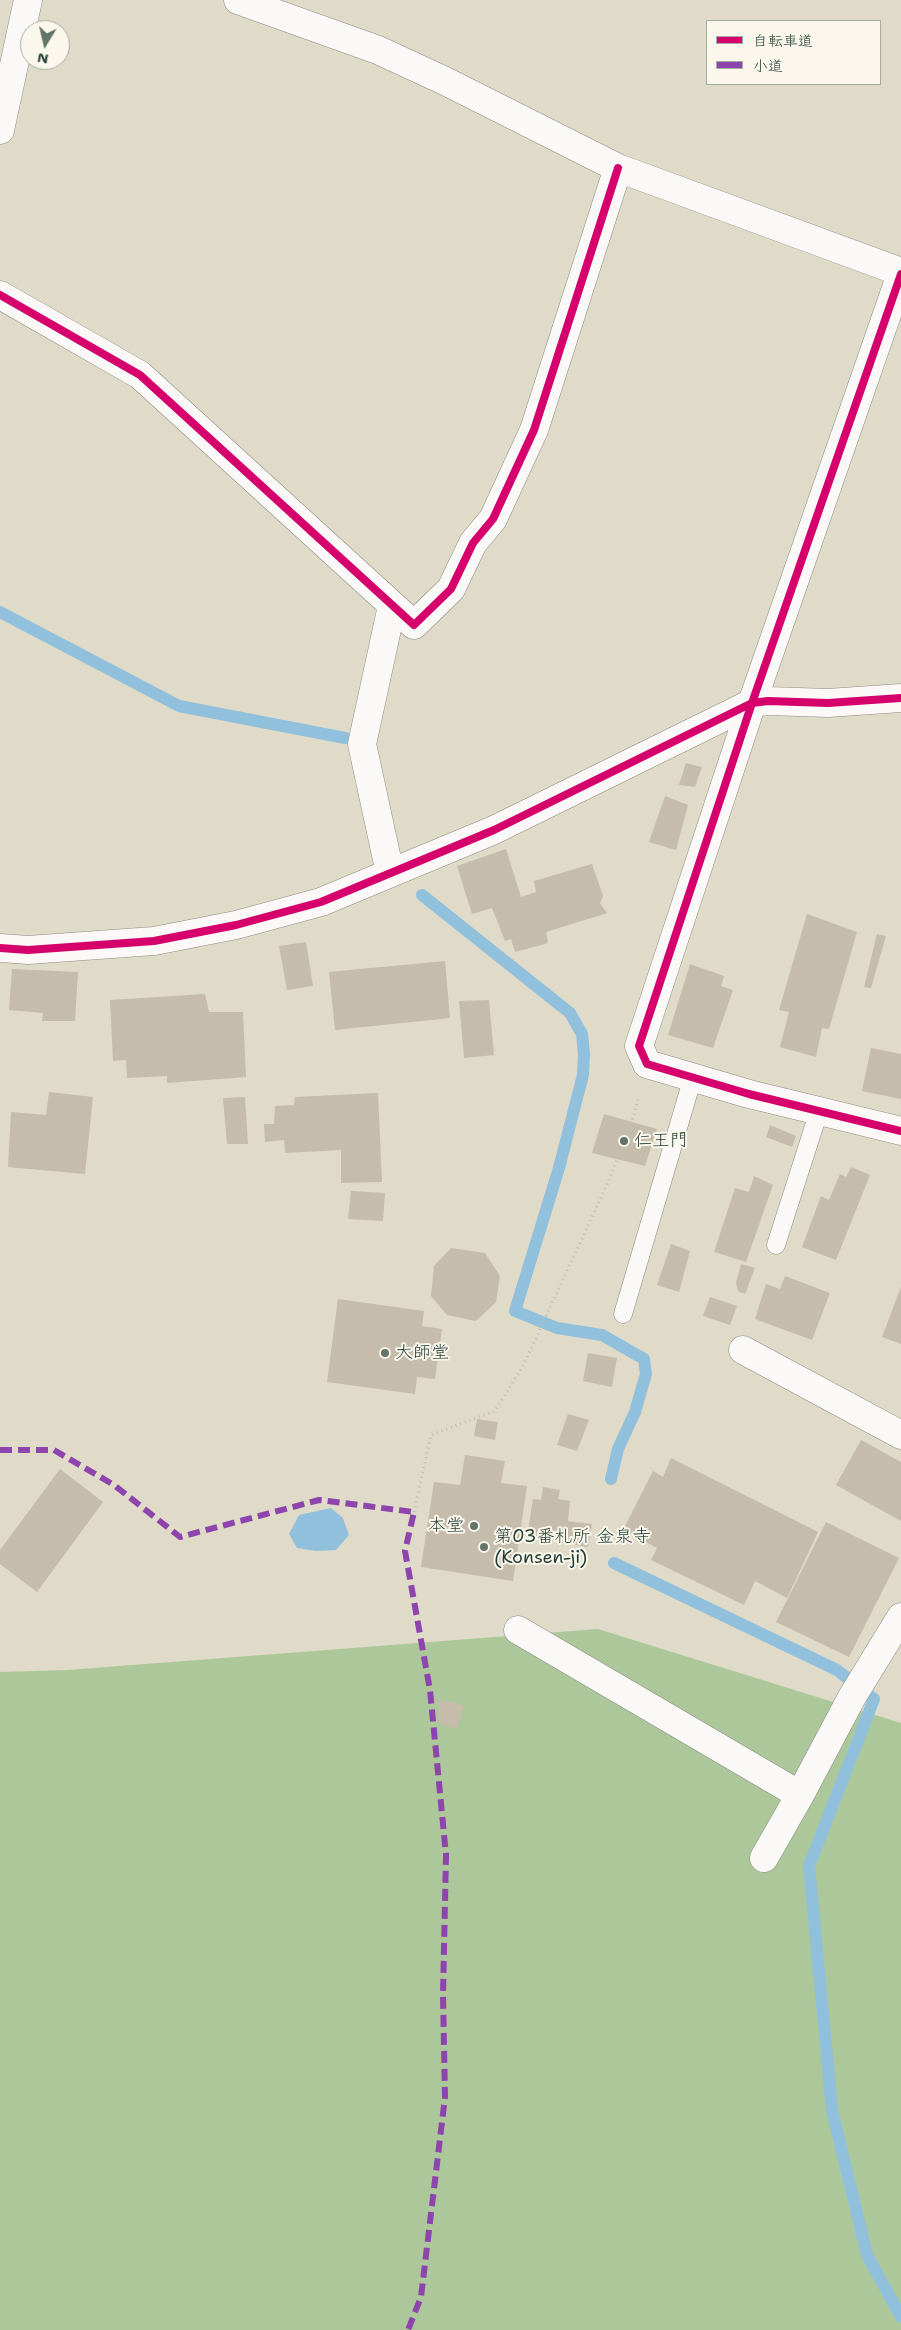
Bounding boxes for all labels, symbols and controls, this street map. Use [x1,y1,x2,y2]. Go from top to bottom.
north arrow [20,20,70,70]
legend [706,20,881,85]
text: 自転車道 [753,31,813,51]
text: N [36,49,50,69]
text: 小道 [753,56,783,76]
place label: 仁王門 [634,1130,688,1152]
marker: 仁王門 [618,1135,630,1147]
place label: 大師堂 [395,1342,449,1364]
marker: 大師堂 [379,1347,391,1359]
place label: 本堂 [428,1515,464,1537]
marker: 本堂 [468,1520,480,1532]
place label: 第03番札所 金泉寺 (Konsen-ji) [494,1526,650,1568]
marker: 第03番札所 金泉寺 (Konsen-ji) [478,1541,490,1553]

